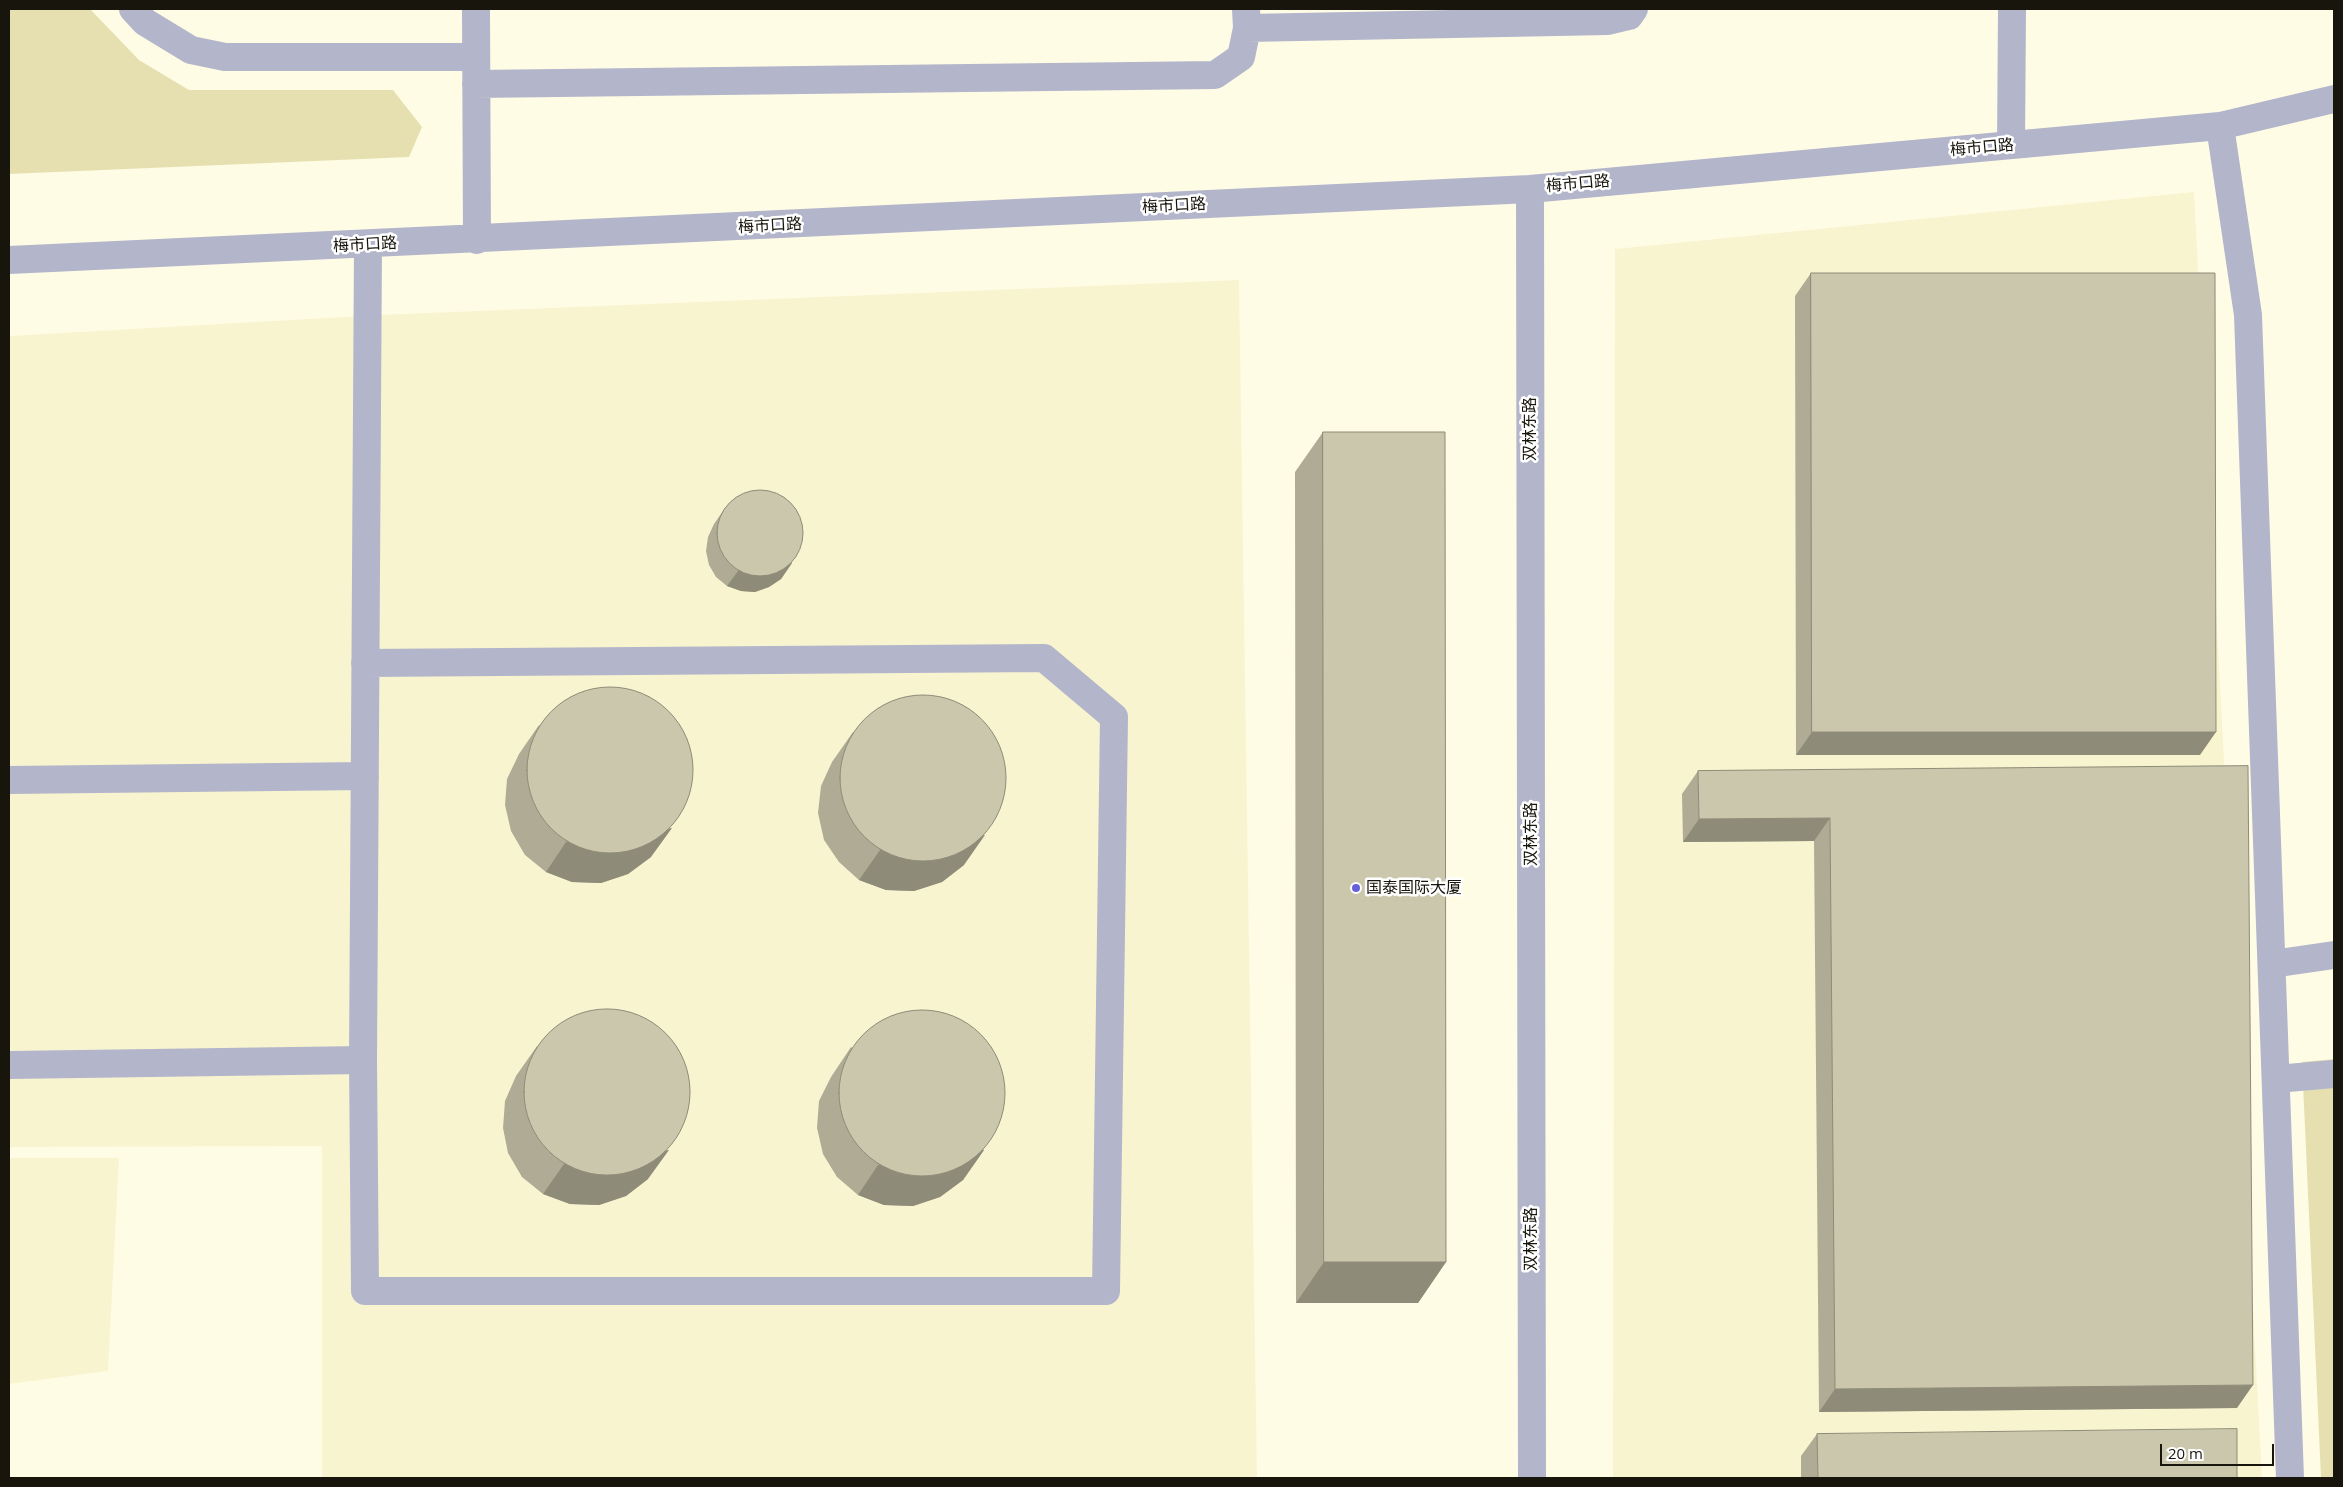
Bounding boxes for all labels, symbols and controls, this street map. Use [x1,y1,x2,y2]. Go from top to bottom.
street label: 梅市口路 [1949,136,2015,160]
street label: 梅市口路 [1545,172,1611,196]
street label: 梅市口路 [1142,195,1206,217]
street label: 梅市口路 [738,215,802,237]
street label: 梅市口路 [333,234,397,256]
street label: 双林东路 [1520,397,1540,461]
street label: 双林东路 [1521,802,1541,866]
place label: 国泰国际大厦 [1366,878,1462,898]
marker: 国泰国际大厦 [1350,882,1362,894]
street label: 双林东路 [1521,1207,1541,1271]
scale bar [2163,1434,2277,1466]
text: 20 m [2168,1443,2203,1463]

